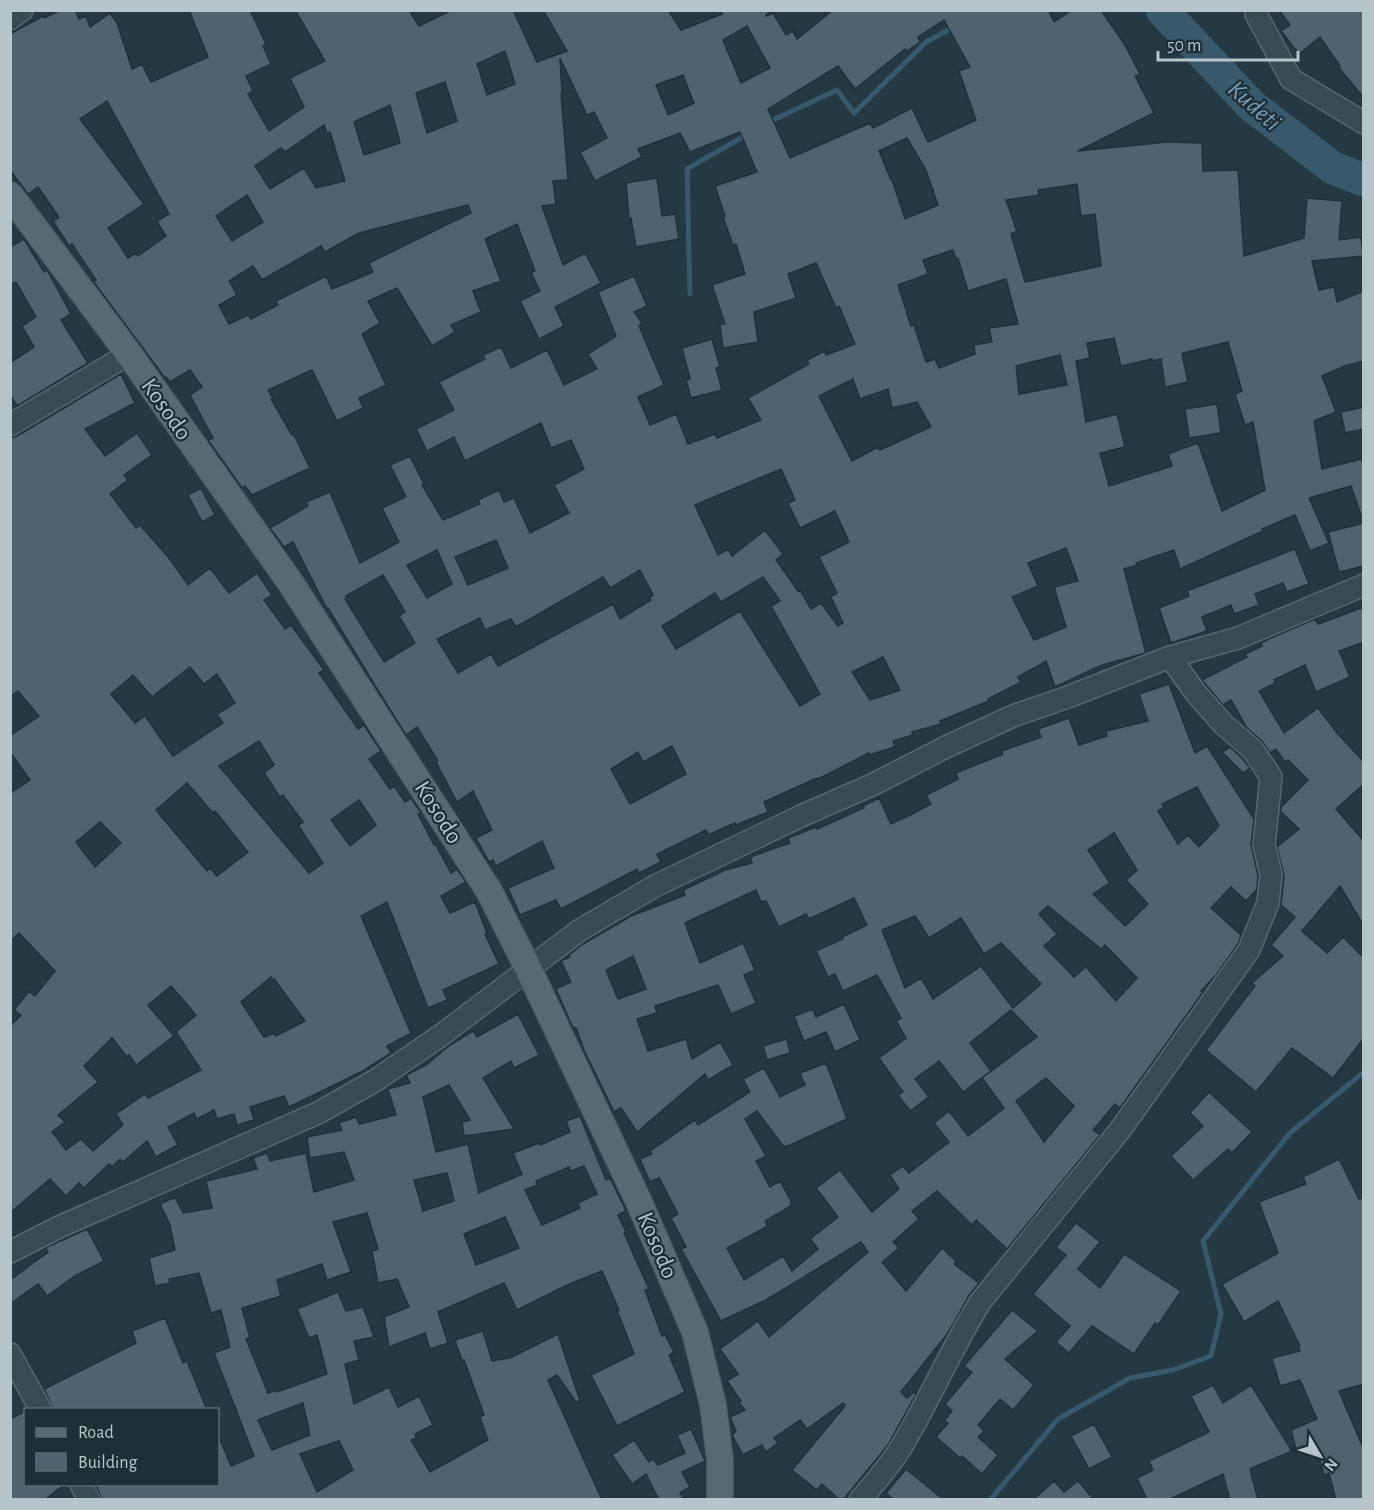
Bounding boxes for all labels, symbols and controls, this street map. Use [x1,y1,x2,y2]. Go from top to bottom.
scale bar [1158,24,1298,62]
text: 50 m [1167,37,1201,55]
water label: Kudeti [1223,76,1286,136]
street label: Kosodo [136,374,196,445]
street label: Kosodo [410,777,467,848]
street label: Kosodo [633,1209,682,1282]
legend [24,1408,219,1486]
text: Road [78,1424,114,1442]
north arrow [1290,1426,1350,1486]
text: Building [78,1454,138,1472]
text: N [1321,1455,1341,1474]

